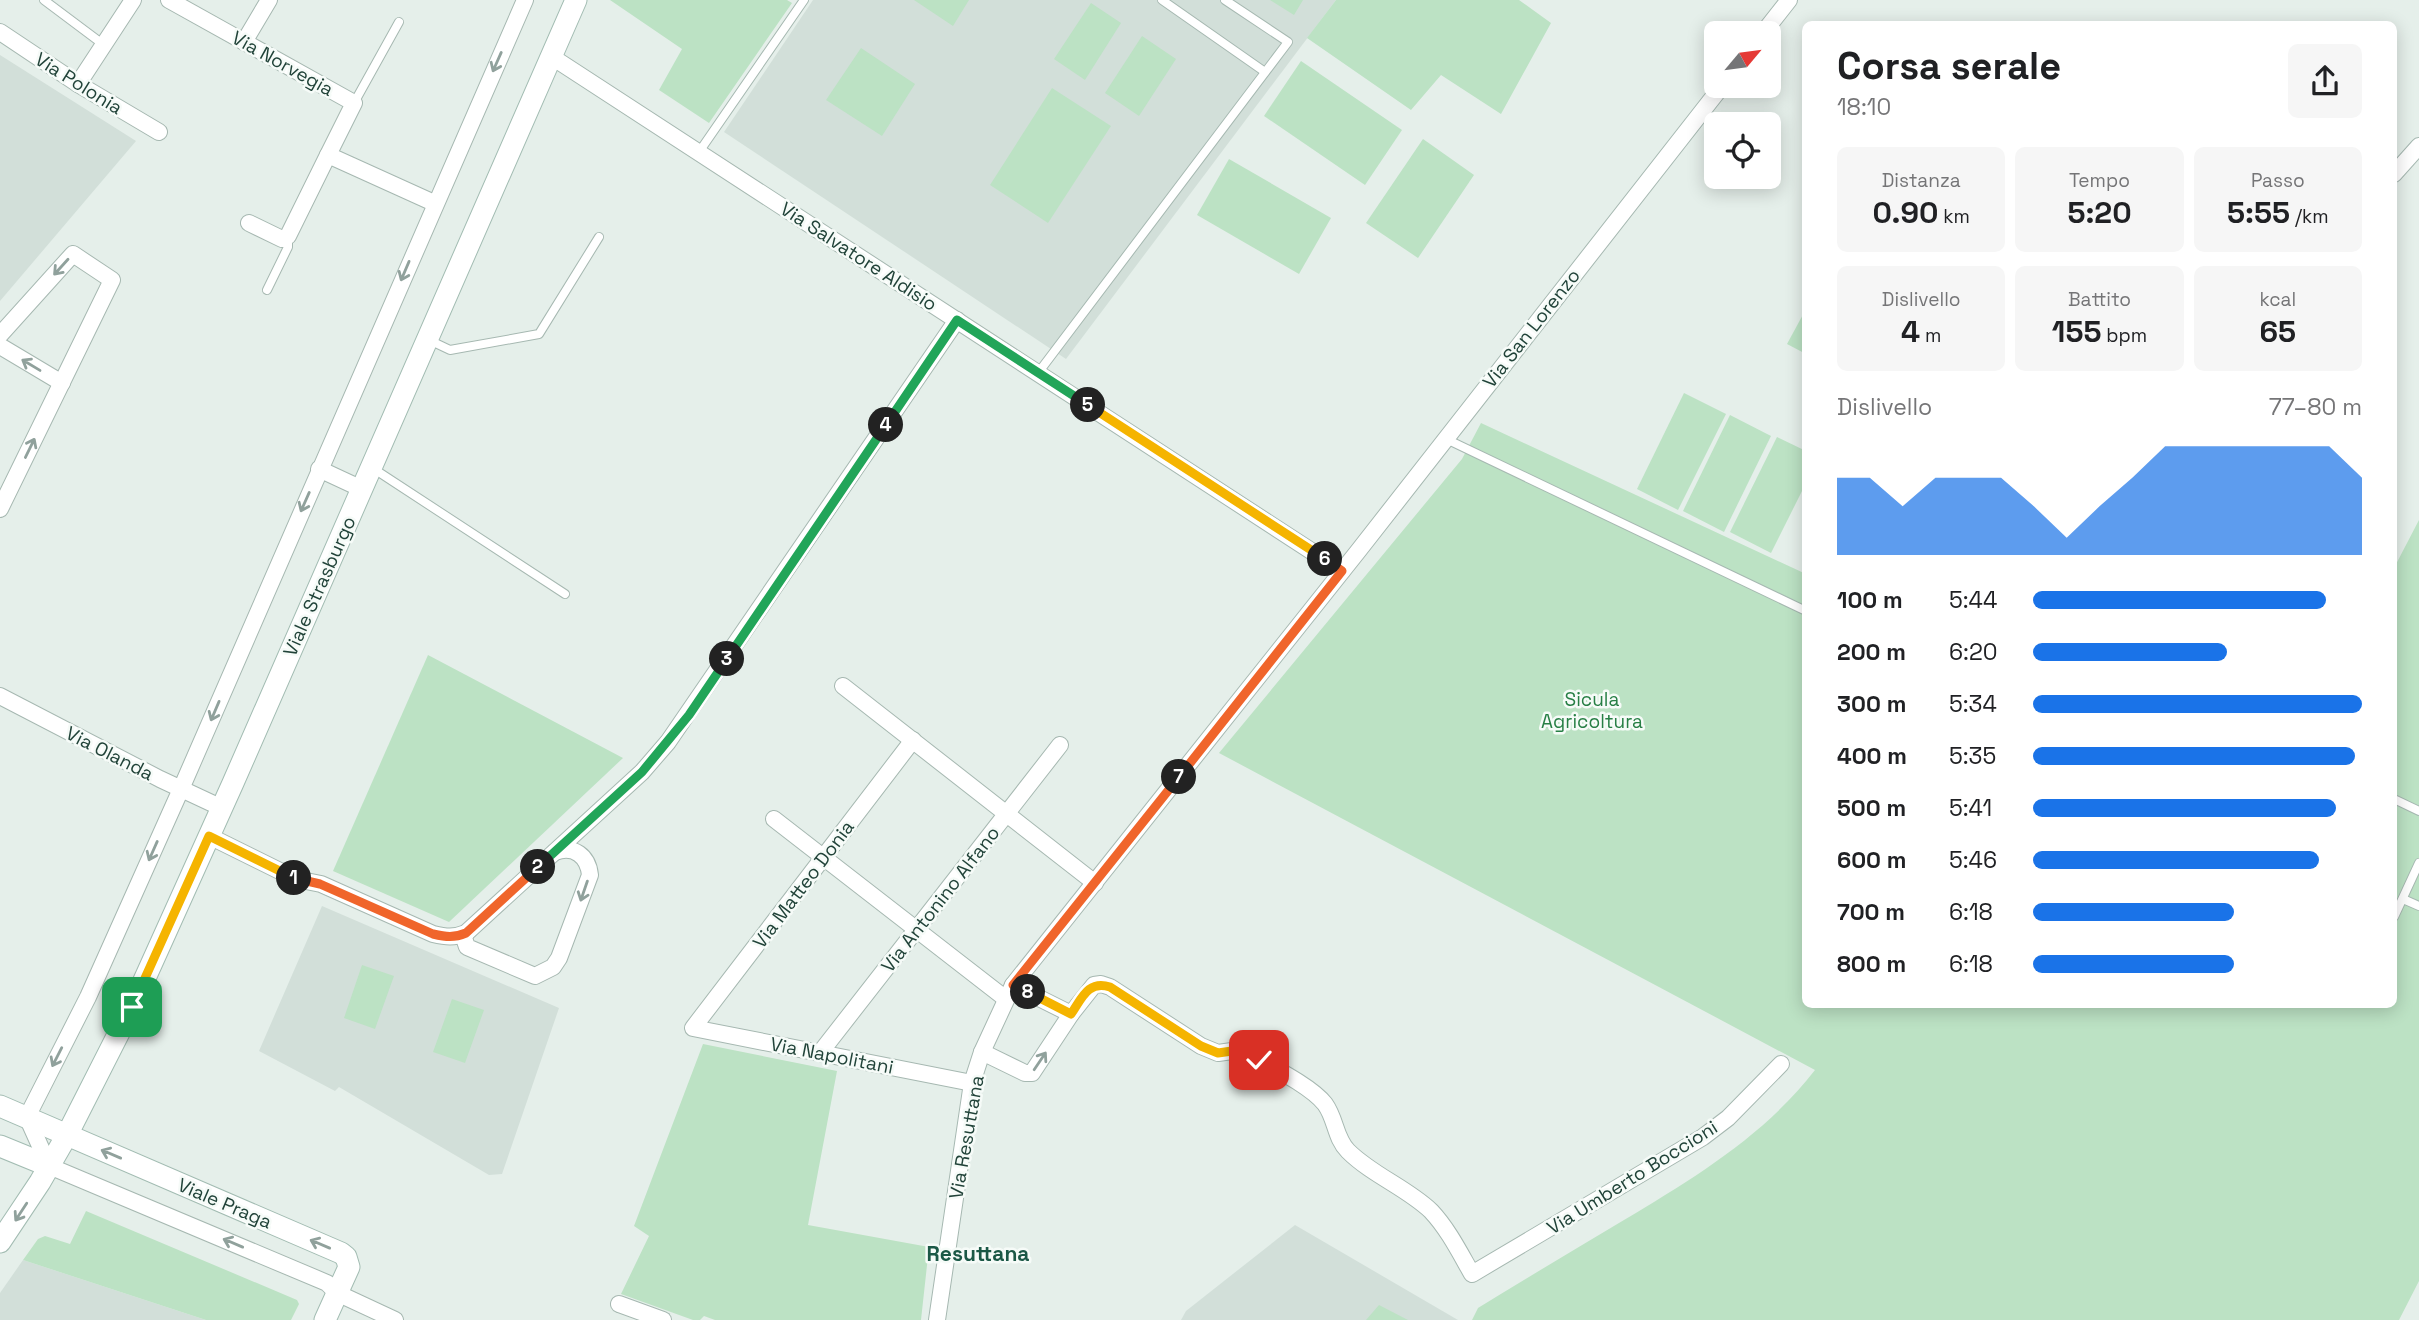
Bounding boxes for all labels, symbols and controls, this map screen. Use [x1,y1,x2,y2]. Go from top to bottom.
north arrow [1704,21,1782,98]
map controls [1704,21,1781,189]
street label: Via Norvegia [227,25,338,102]
text: Corsa serale [1837,42,2061,90]
button: share [2288,44,2362,118]
street label: Via Polonia [30,47,127,120]
one-way arrow [490,51,503,72]
text: 18:10 [1837,92,1891,122]
button: locate [1704,112,1781,189]
text: Distanza [1882,168,1961,193]
text: Tempo [2069,168,2130,193]
text: Passo [2251,168,2305,193]
text: 0.90 [1872,193,1938,232]
text: 5:20 [2067,193,2132,232]
text: 5:55 [2227,193,2290,232]
street label: Via Salvatore Aldisio [775,196,942,317]
text: km [1938,204,1970,229]
text: /km [2290,204,2329,229]
one-way arrow [53,258,69,276]
one-way arrow [398,259,411,281]
street label: Via San Lorenzo [1477,264,1586,393]
text: Dislivello [1882,287,1961,312]
text: Battito [2068,287,2131,312]
text: kcal [2259,287,2296,312]
text: 4 [1901,312,1920,351]
text: 155 [2052,312,2101,351]
text: 65 [2260,312,2296,351]
text: m [1920,323,1941,348]
text: bpm [2101,323,2147,348]
one-way arrow [21,358,41,372]
pin: 5 [1070,388,1106,422]
text: 5 [1082,392,1093,417]
text: Dislivello [1837,392,1932,422]
text: 77–80 m [2269,392,2362,422]
pin: 4 [868,408,903,442]
text: 4 [879,412,892,437]
one-way arrow [24,438,38,459]
one-way arrow [298,491,311,512]
street label: Viale Strasburgo [277,512,362,660]
pin: 6 [1308,542,1342,576]
text: 6 [1319,546,1330,571]
text: 100 m [1837,585,1903,615]
text: 5:44 [1949,585,1997,615]
text: 200 m [1837,637,1906,667]
text: 6:20 [1949,637,1998,667]
pin: 3 [710,642,744,676]
text: 3 [721,646,732,671]
park label: Sicula Agricoltura [1541,687,1643,734]
text: 300 m [1837,689,1906,719]
text: 5:34 [1949,689,1997,719]
one-way arrow [208,699,221,721]
street label: Via Olanda [62,721,158,786]
text: 400 m [1837,741,1907,771]
text: 5:35 [1949,741,1996,771]
pin: 7 [1162,760,1196,794]
text: 7 [1173,764,1184,789]
text: 500 m [1837,793,1906,823]
text: 5:41 [1949,793,1992,823]
street label: Via Matteo Donia [747,815,860,953]
street label: Via Antonino Alfano [875,821,1005,978]
one-way arrow [146,840,159,861]
text: 600 m [1837,845,1907,875]
text: 5:46 [1949,845,1997,875]
pin: 2 [520,850,556,884]
text: 2 [532,854,543,879]
pin: 1 [276,860,312,896]
text: 1 [289,865,298,890]
one-way arrow [577,880,589,902]
text: 700 m [1837,897,1905,927]
text: 6:18 [1949,897,1993,927]
text: 800 m [1837,949,1906,979]
text: 6:18 [1949,949,1993,979]
pin: 8 [1010,974,1046,1010]
pin [102,977,162,1037]
text: 8 [1022,979,1033,1004]
icon: arrive [113,988,151,1026]
pin [1229,1030,1289,1090]
street label: Via Napolitani [768,1031,896,1080]
icon: check [1240,1041,1278,1079]
one-way arrow [50,1046,64,1067]
one-way arrow [1033,1052,1047,1071]
street label: Via Resuttana [943,1073,990,1201]
street label: Via Umberto Boccioni [1542,1115,1722,1240]
one-way arrow [101,1147,122,1160]
street label: Viale Praga [174,1172,276,1235]
one-way arrow [14,1201,28,1221]
one-way arrow [222,1236,244,1249]
one-way arrow [310,1237,331,1250]
district label: Resuttana [927,1240,1029,1267]

